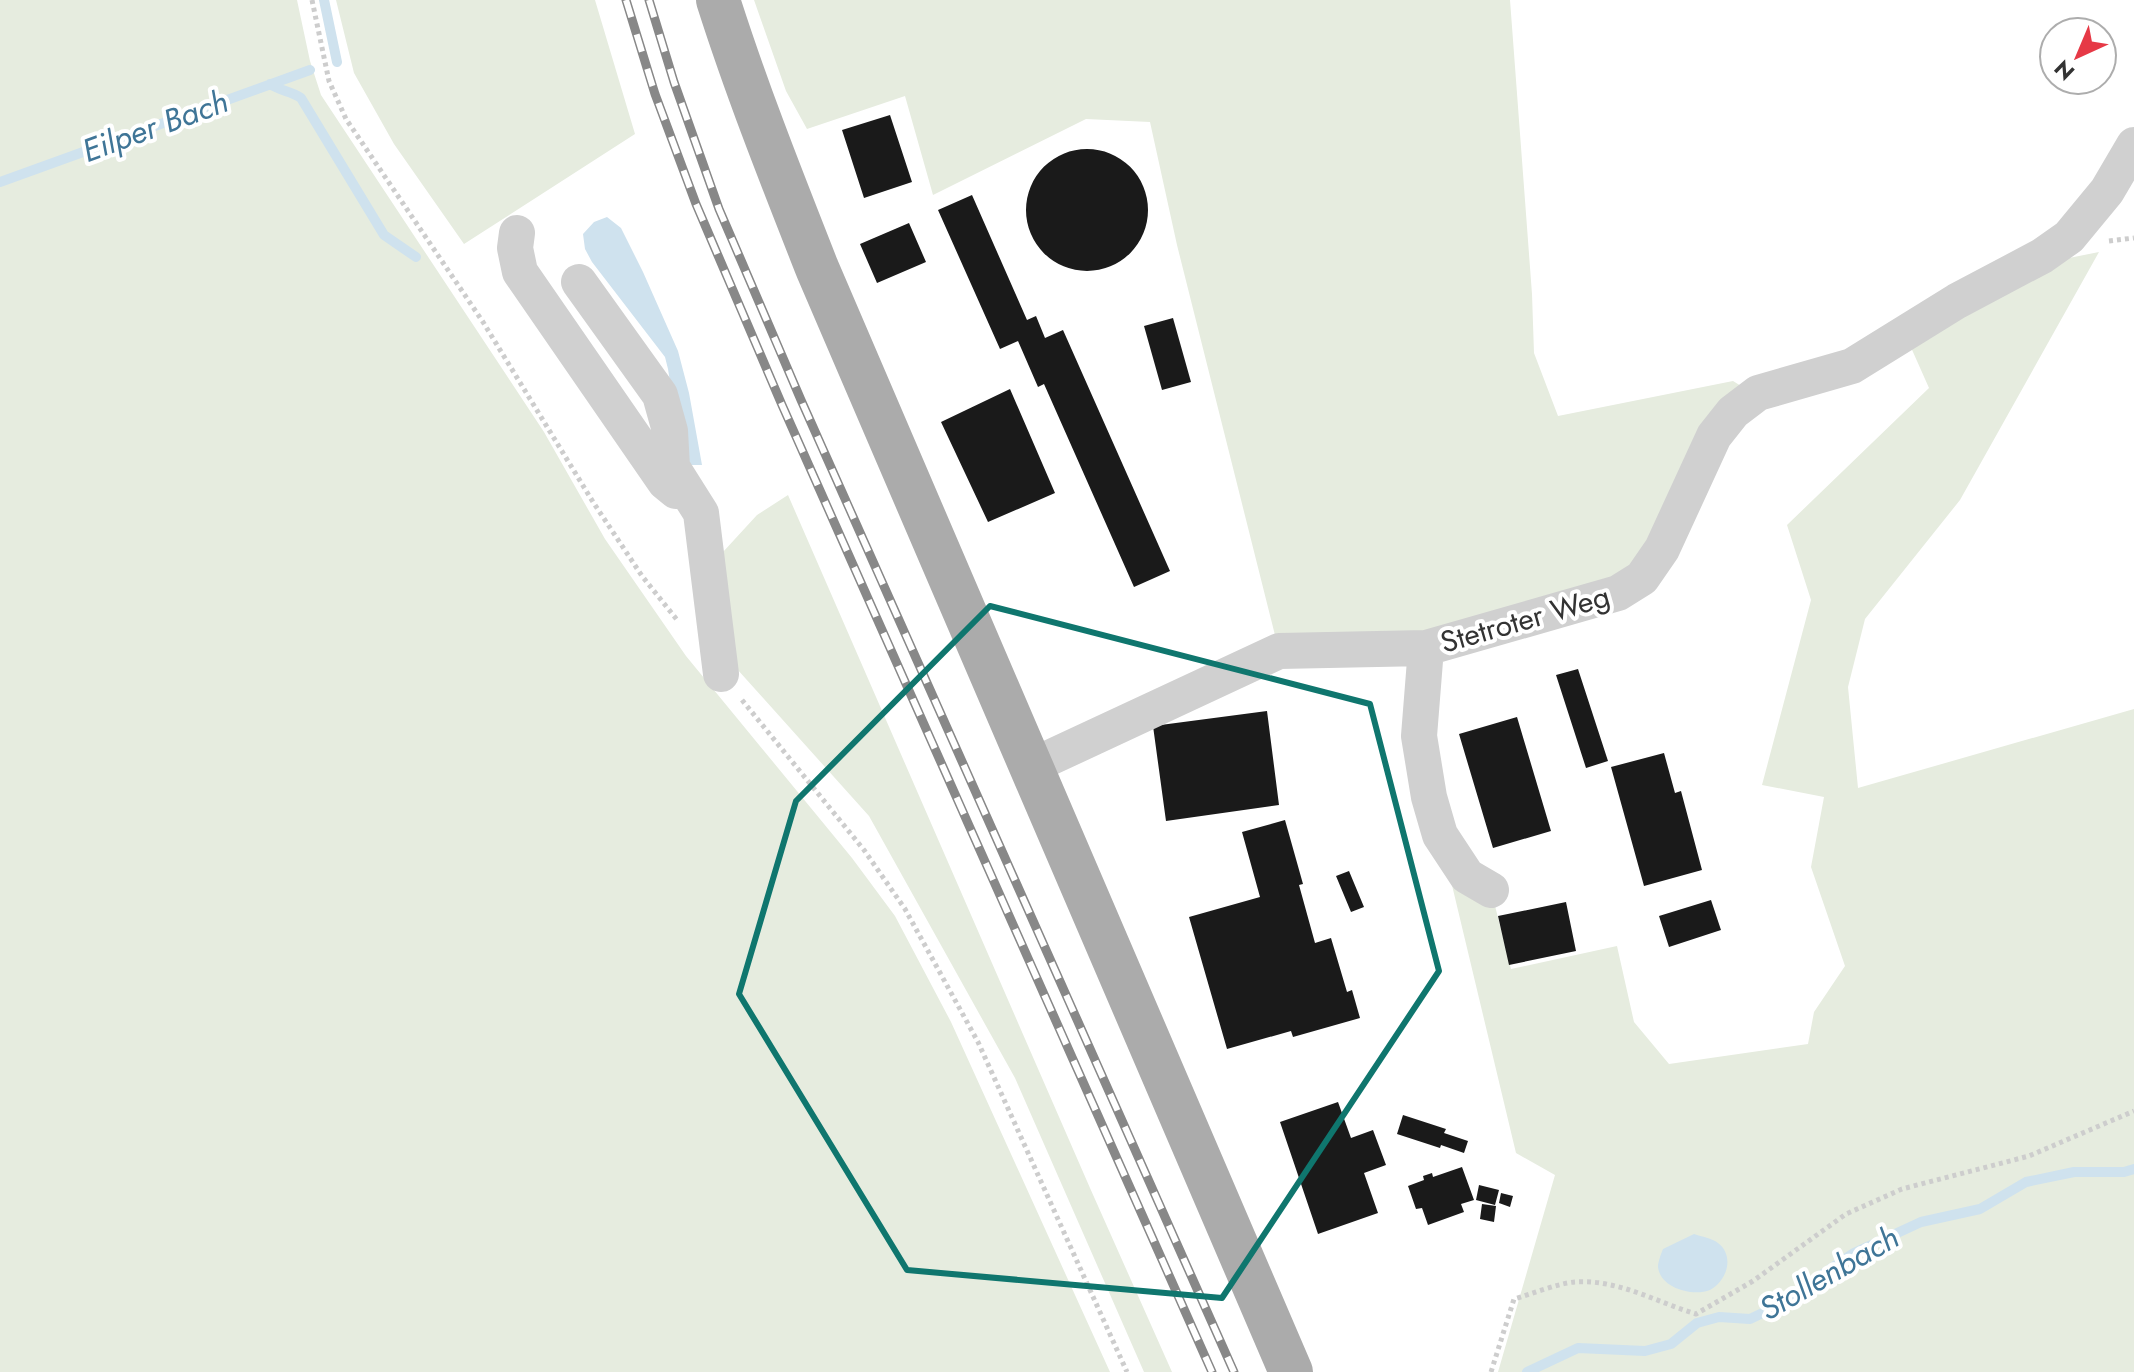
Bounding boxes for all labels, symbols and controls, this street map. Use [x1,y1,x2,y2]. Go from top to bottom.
north arrow [2038,16,2118,96]
text: N [2047,53,2082,88]
water label: Eilper Bach [76,78,234,174]
street label: Stetroter Weg [1435,574,1615,664]
water label: Stollenbach [1751,1214,1907,1332]

